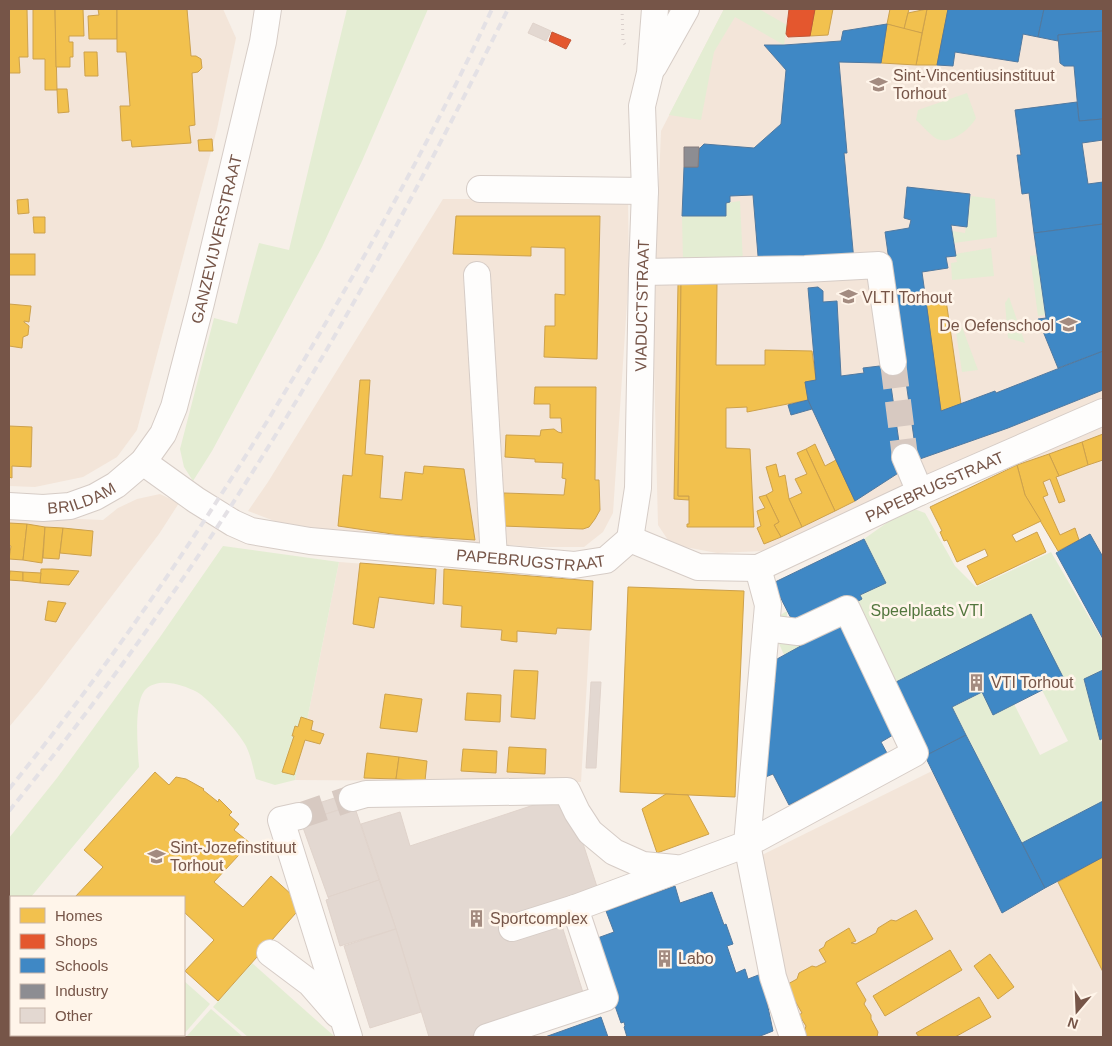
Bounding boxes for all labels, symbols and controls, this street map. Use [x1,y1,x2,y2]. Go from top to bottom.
place label: Sint-Vincentiusinstituut Torhout [893,67,1055,102]
school or university icon: Sint-Vincentiusinstituut Torhout [869,74,889,94]
street label: GANZEVIJVERSTRAAT [188,153,245,326]
street label: VIADUCTSTRAAT [632,239,652,372]
school or university icon: VLTI Torhout [838,287,858,307]
place label: VLTI Torhout [862,289,953,306]
school or university icon: De Oefenschool [1058,315,1078,335]
place label: De Oefenschool [939,317,1054,334]
street label: PAPEBRUGSTRAAT [863,448,1007,525]
street label: BRILDAM [47,479,118,517]
street label: PAPEBRUGSTRAAT [455,546,607,574]
park label: Speelplaats VTI [871,602,983,619]
building icon: VTI Torhout [967,672,987,692]
place label: VTI Torhout [991,674,1074,691]
place label: Sint-Jozefinstituut Torhout [170,839,297,874]
school or university icon: Sint-Jozefinstituut Torhout [146,846,166,866]
legend [10,896,185,1036]
text: Homes [55,907,103,924]
building icon: Sportcomplex [466,908,486,928]
place label: Sportcomplex [490,910,588,927]
text: Shops [55,932,98,949]
building icon: Labo [654,948,674,968]
place label: Labo [678,950,714,967]
text: Schools [55,957,108,974]
text: Industry [55,982,109,999]
north arrow [1052,986,1102,1036]
text: Other [55,1007,93,1024]
text: N [1065,1014,1080,1033]

